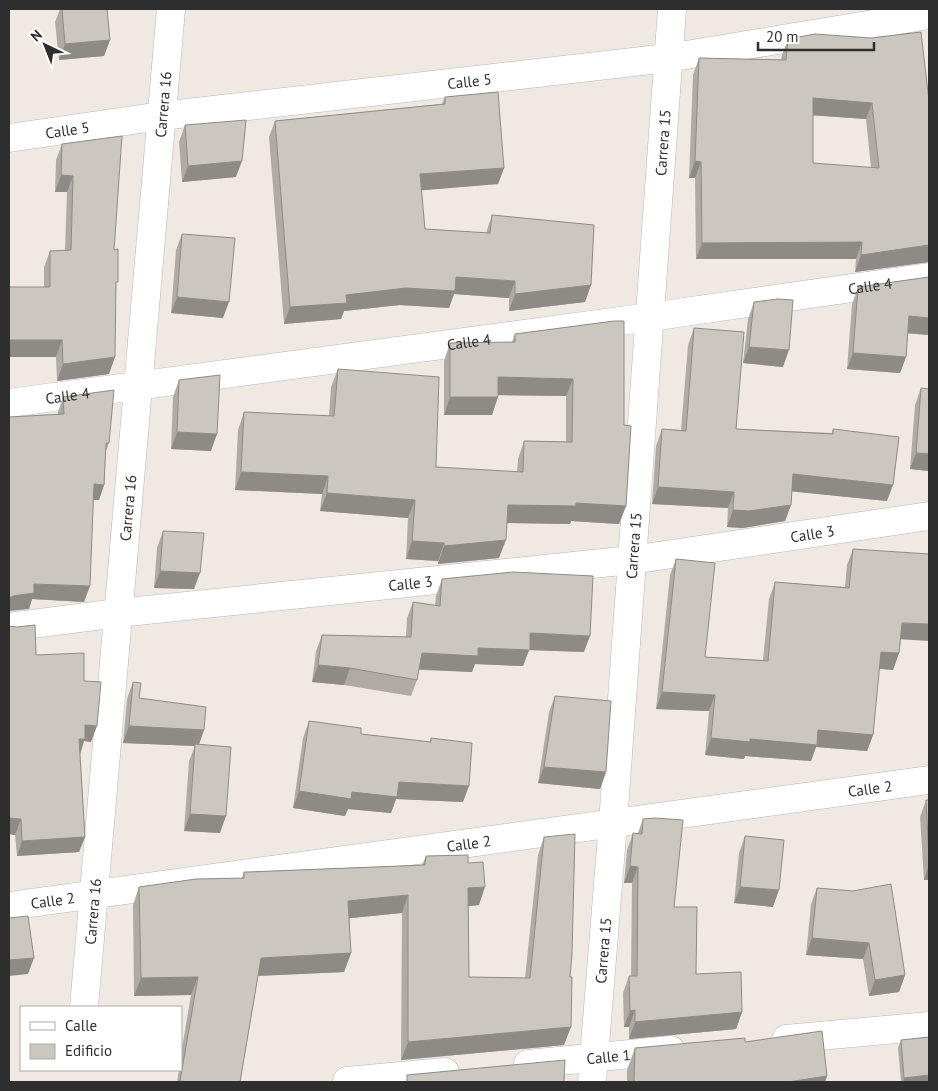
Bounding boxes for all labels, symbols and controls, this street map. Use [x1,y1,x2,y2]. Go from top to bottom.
north arrow [20,20,70,70]
scale bar [758,20,874,52]
text: N [27,26,46,45]
text: 20 m [766,27,799,46]
street label: Calle 5 [446,69,493,93]
street label: Carrera 16 [150,70,175,138]
street label: Carrera 15 [650,109,674,177]
street label: Calle 5 [44,117,91,142]
street label: Calle 4 [847,273,893,298]
street label: Calle 4 [446,329,492,354]
street label: Calle 4 [44,383,91,408]
street label: Carrera 16 [115,474,140,542]
street label: Carrera 15 [621,512,645,579]
street label: Calle 3 [789,521,836,546]
street label: Calle 3 [388,571,434,595]
street label: Calle 2 [847,776,893,801]
street label: Calle 2 [445,831,492,855]
street label: Carrera 16 [80,877,105,945]
street label: Calle 2 [29,888,76,912]
street label: Carrera 15 [591,916,615,984]
legend [20,1006,182,1071]
text: Calle [65,1016,97,1035]
text: Edificio [65,1041,112,1060]
street label: Calle 1 [586,1044,632,1068]

